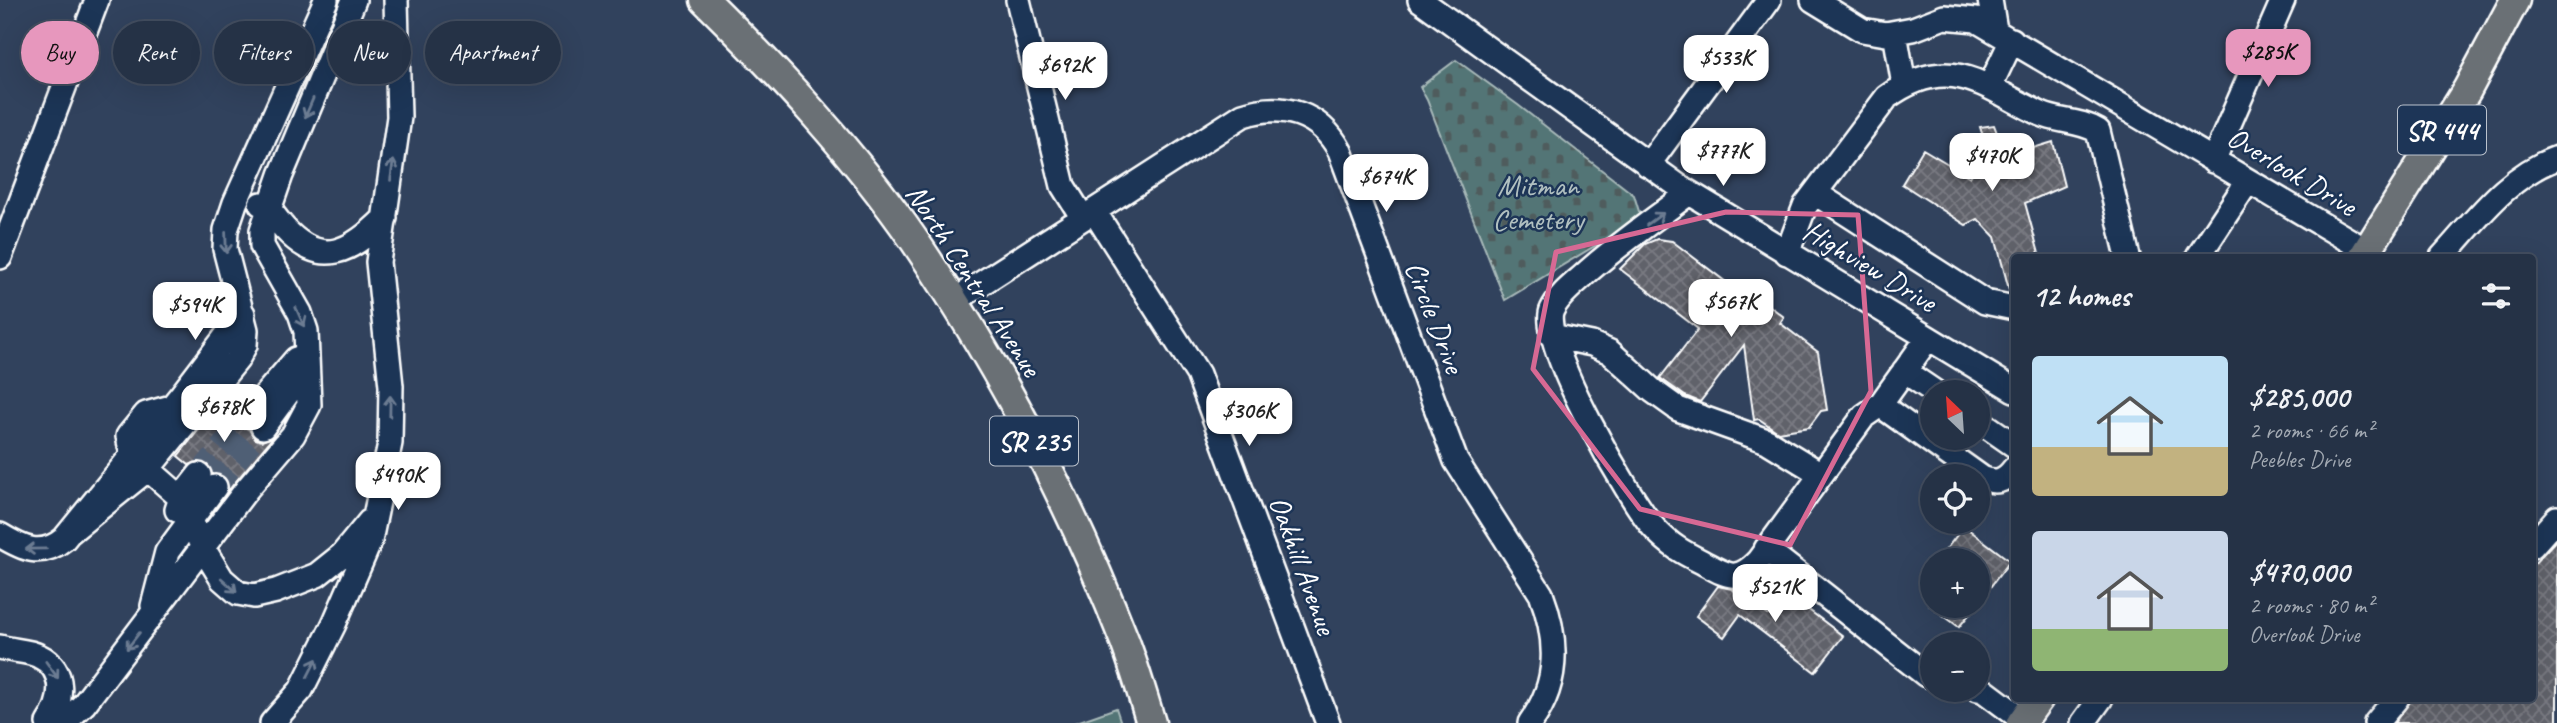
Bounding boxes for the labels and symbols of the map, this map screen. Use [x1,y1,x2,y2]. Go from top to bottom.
pin: $285K [2219,29,2317,89]
pin: $533K [1677,36,1775,95]
pin: $692K [1016,42,1114,102]
one-way arrow [302,97,315,118]
road number: SR 444 [2398,106,2486,154]
street label: Overlook Drive [2220,118,2365,226]
pin: $777K [1674,128,1772,188]
pin: $470K [1943,134,2041,193]
pin: $674K [1337,154,1435,214]
one-way arrow [385,159,398,182]
park label: Mitman Cemetery [1492,166,1586,238]
street label: North Central Avenue [898,176,1052,385]
one-way arrow [1645,211,1664,226]
street label: Highview Drive [1797,211,1945,322]
one-way arrow [219,231,233,254]
street label: Circle Drive [1396,256,1474,380]
pin: $567K [1682,280,1780,339]
pin: $594K [146,282,244,342]
one-way arrow [294,306,307,327]
north arrow [1920,380,1990,450]
pin: $678K [175,384,273,444]
pin: $306K [1200,388,1298,448]
one-way arrow [383,395,397,418]
road number: SR 235 [990,416,1078,466]
pin: $490K [349,452,447,512]
street label: Oakhill Avenue [1260,491,1346,642]
one-way arrow [25,542,48,556]
pin: $521K [1726,564,1824,624]
one-way arrow [220,577,238,593]
one-way arrow [125,632,140,650]
one-way arrow [305,658,319,679]
one-way arrow [44,660,59,679]

